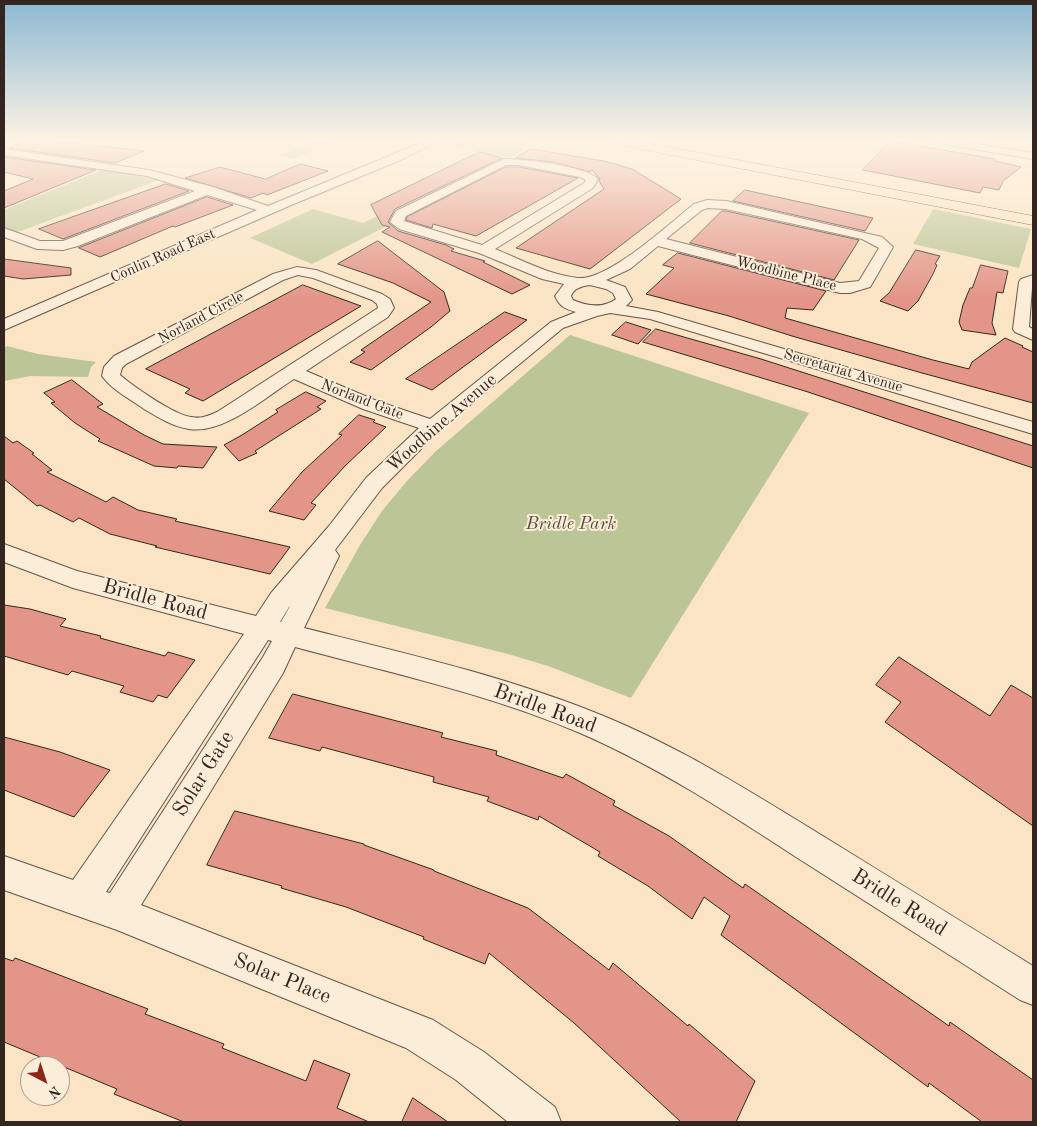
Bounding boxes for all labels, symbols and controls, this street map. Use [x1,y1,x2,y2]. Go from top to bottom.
street label: Conlin Road East [108,225,218,287]
street label: Woodbine Place [734,253,838,295]
street label: Norland Circle [155,288,247,348]
street label: Secretariat Avenue [781,345,905,397]
street label: Woodbine Avenue [382,369,502,477]
street label: Norland Gate [318,376,406,424]
park label: Bridle Park [526,513,616,535]
street label: Bridle Road [100,574,210,626]
street label: Bridle Road [490,679,600,739]
street label: Solar Gate [168,726,240,822]
street label: Bridle Road [847,864,951,942]
street label: Solar Place [229,948,335,1010]
north arrow [20,1056,70,1106]
text: N [45,1083,63,1101]

